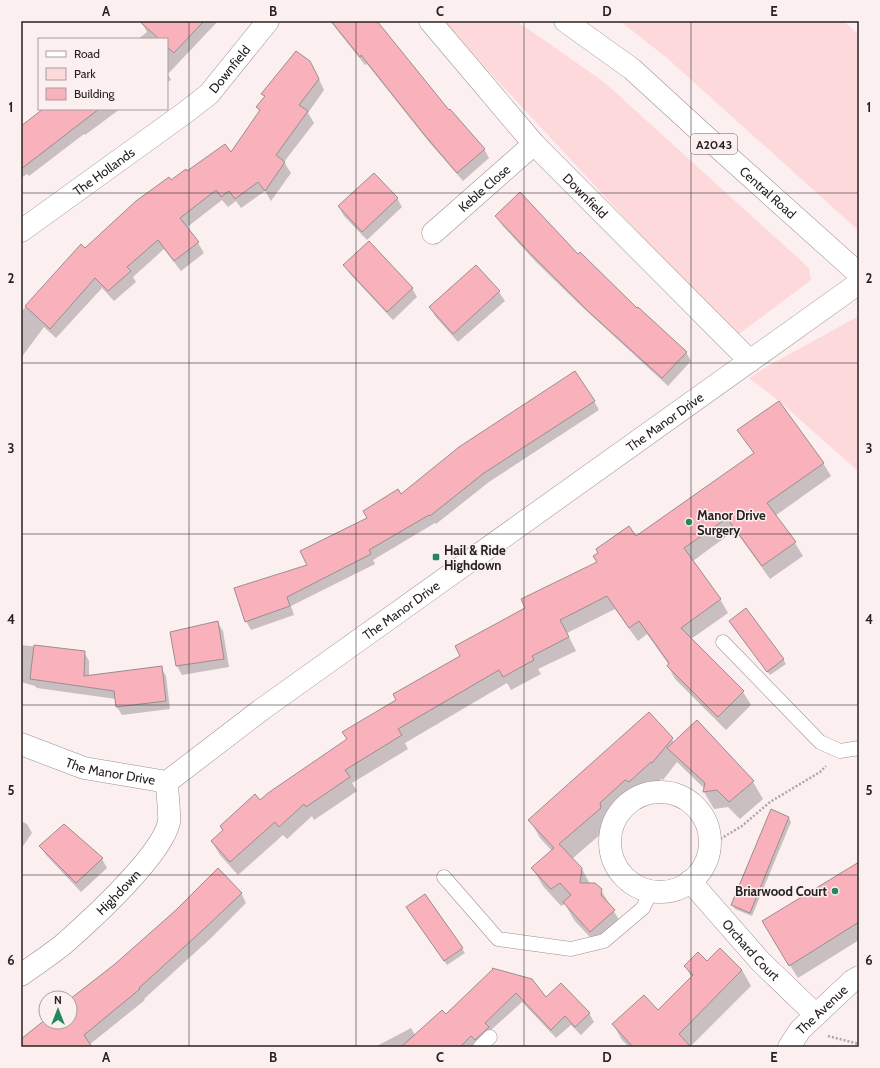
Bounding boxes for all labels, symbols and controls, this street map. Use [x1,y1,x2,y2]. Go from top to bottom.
text: A [102,3,111,19]
text: B [269,3,277,19]
text: C [436,3,444,19]
text: D [602,3,612,19]
text: E [770,3,778,19]
legend [38,38,168,110]
street label: Downfield [205,42,254,96]
text: Road [74,46,100,61]
text: Park [74,66,96,81]
text: Building [74,86,116,101]
text: 1 [9,99,13,115]
text: 1 [867,99,871,115]
road number: A2043 [691,134,737,154]
street label: The Hollands [70,143,138,199]
street label: Keble Close [455,161,513,215]
street label: Central Road [736,163,800,222]
street label: Downfield [560,170,611,222]
text: 2 [8,270,15,286]
text: 2 [866,270,873,286]
street label: The Manor Drive [623,389,707,455]
text: 3 [7,440,15,456]
text: 3 [865,440,873,456]
place label: Manor Drive Surgery [697,507,766,538]
marker: Manor Drive Surgery [684,517,694,527]
place label: Hail & Ride Highdown [444,542,506,573]
marker: Hail & Ride Highdown [431,552,441,562]
street label: The Manor Drive [359,577,443,643]
text: 4 [7,611,15,627]
text: 4 [865,611,873,627]
street label: The Manor Drive [64,754,157,788]
text: 5 [8,782,15,798]
text: 5 [866,782,873,798]
street label: Highdown [93,866,144,918]
place label: Briarwood Court [735,883,828,899]
marker: Briarwood Court [830,886,840,896]
street label: Orchard Court [719,916,784,984]
text: 6 [7,952,15,968]
text: 6 [865,952,873,968]
street label: The Avenue [793,981,851,1038]
north arrow [38,990,78,1030]
text: N [54,993,62,1007]
text: A [102,1049,111,1065]
text: B [269,1049,277,1065]
text: C [436,1049,444,1065]
text: D [602,1049,612,1065]
text: E [770,1049,778,1065]

